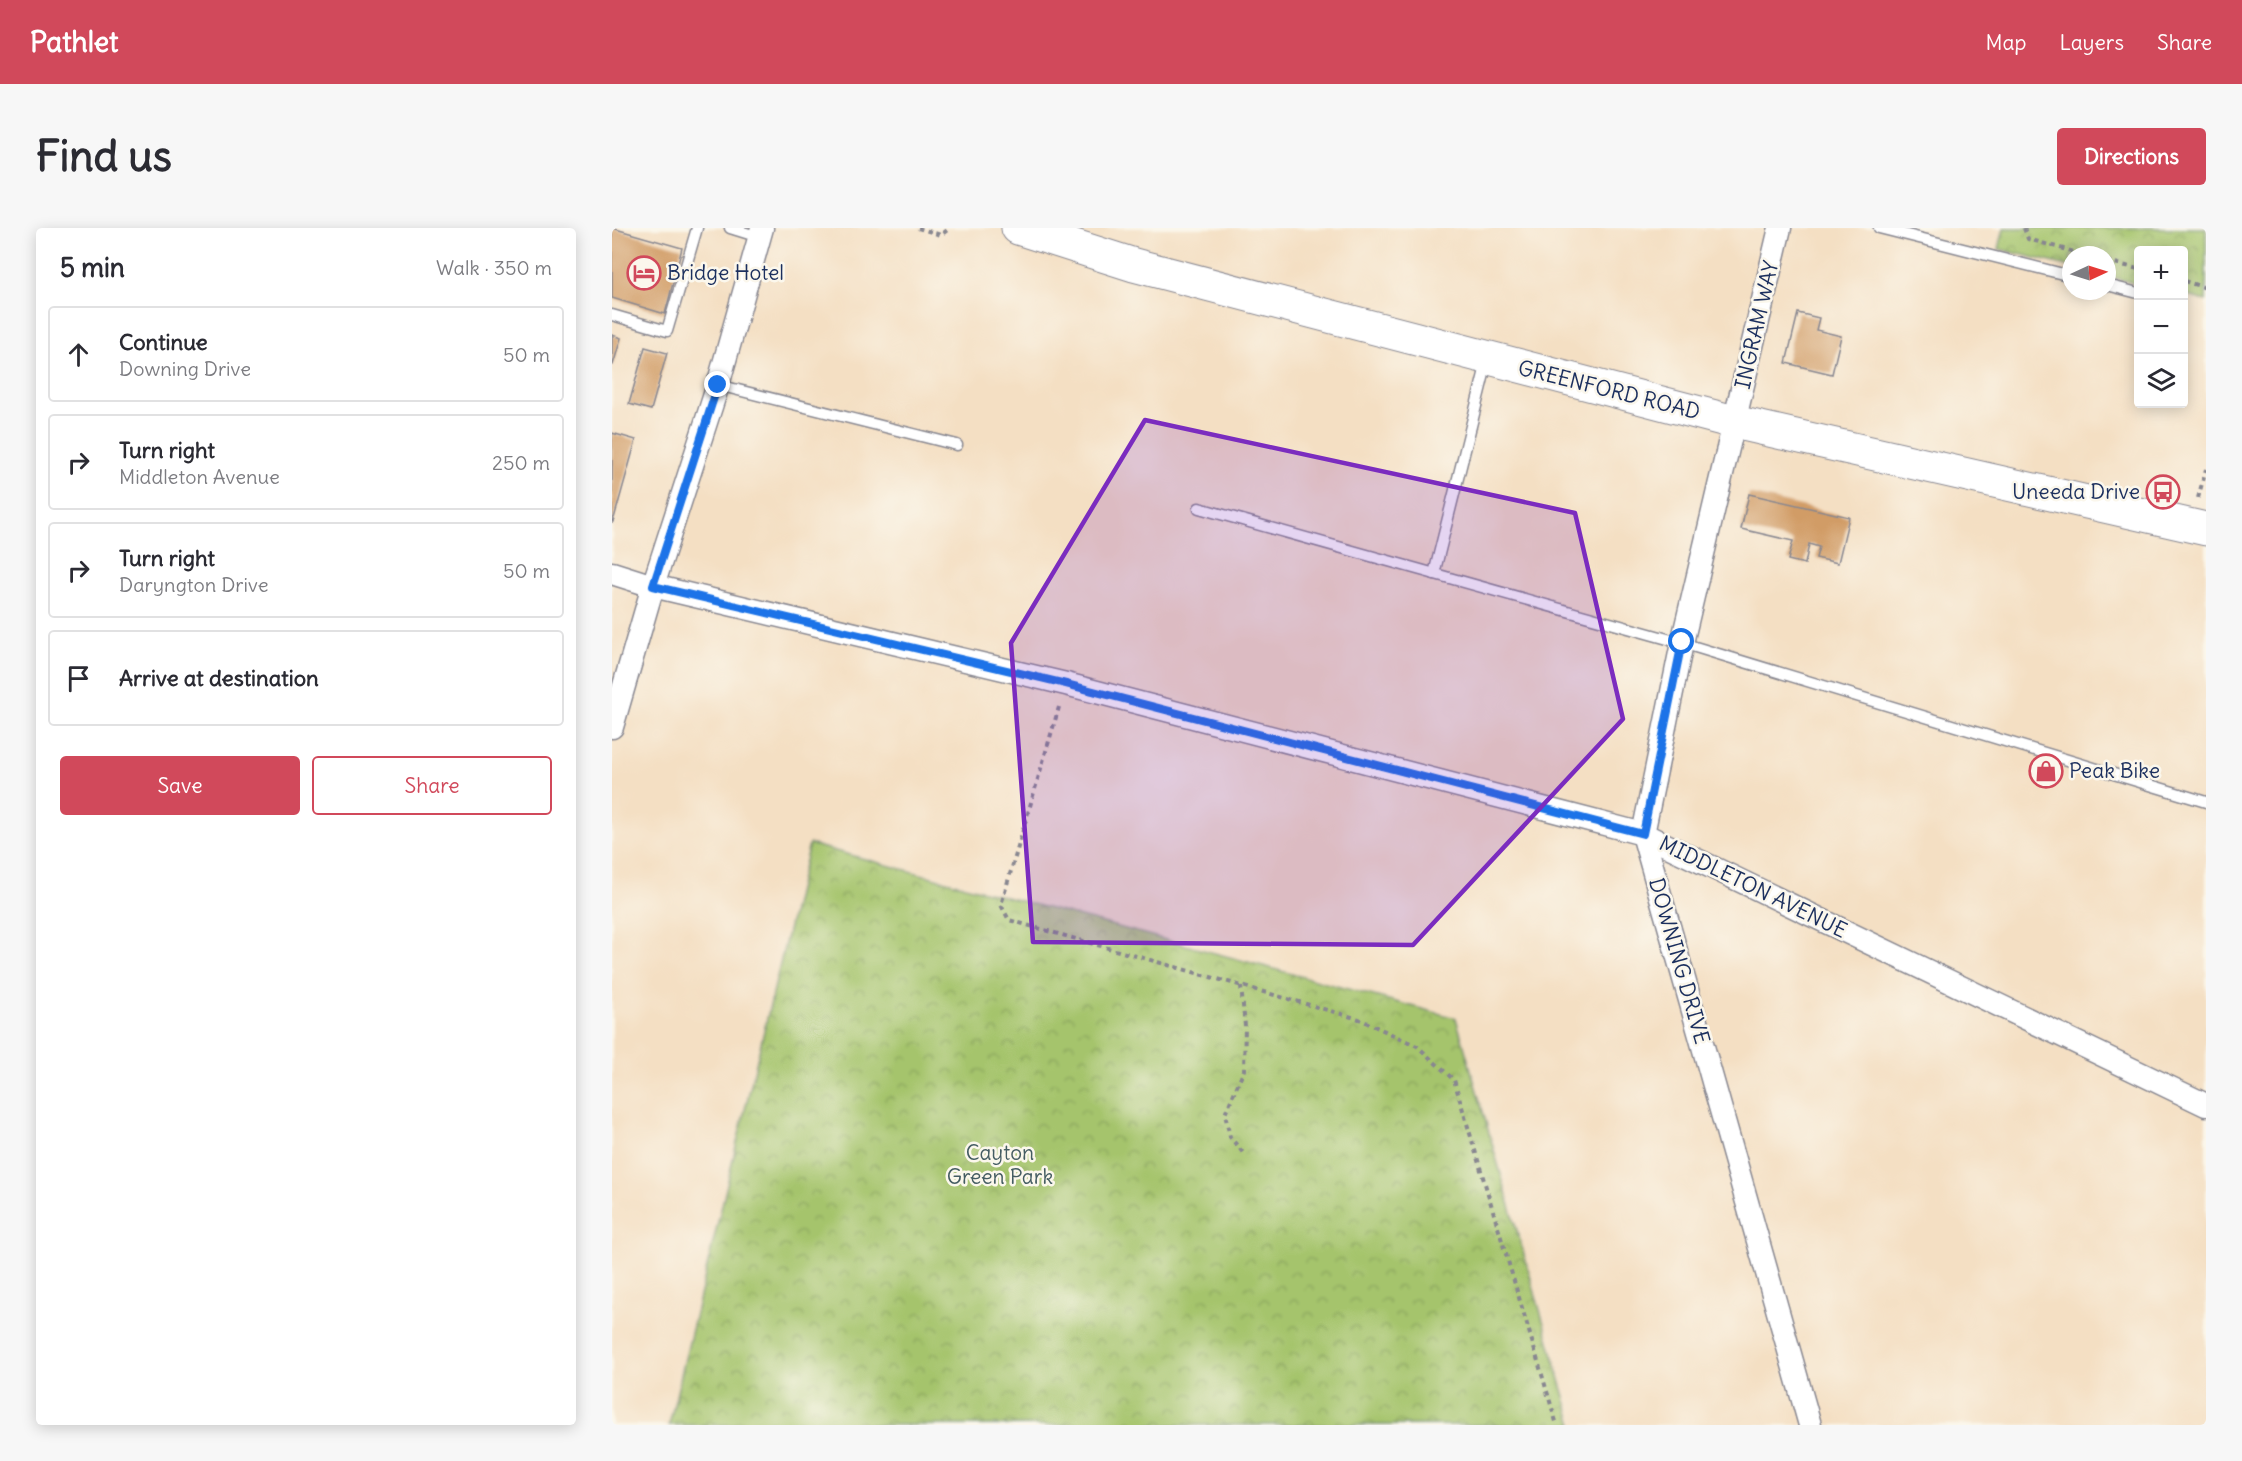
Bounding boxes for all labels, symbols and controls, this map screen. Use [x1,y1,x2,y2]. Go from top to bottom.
text: Pathlet [30,24,119,60]
text: Map [1986,29,2026,56]
text: Layers [2059,29,2124,56]
text: Share [2157,29,2212,56]
button: Directions [2057,128,2206,185]
text: Find us [36,130,172,182]
north arrow [2062,246,2116,300]
map controls [2134,246,2188,408]
button: + [2134,246,2188,300]
text: 5 min [60,251,125,284]
text: Walk · 350 m [436,255,552,280]
hotel icon: Bridge Hotel [626,255,662,291]
street label: INGRAM WAY [1729,258,1784,392]
place label: Bridge Hotel [667,259,784,286]
button: − [2134,300,2188,354]
text: Continue [119,328,208,356]
icon: ahead [62,338,95,371]
text: 50 m [503,342,550,367]
street label: GREENFORD ROAD [1515,354,1703,425]
button: layers [2134,354,2188,408]
text: Downing Drive [119,356,251,381]
route end [704,371,730,397]
text: Turn right [119,436,215,464]
icon: right [62,446,95,479]
text: 250 m [492,450,550,475]
text: Middleton Avenue [119,464,280,489]
bus stop icon: Uneeda Drive [2145,474,2181,510]
place label: Uneeda Drive [2012,478,2140,505]
text: Turn right [119,544,215,572]
icon: right [62,554,95,587]
text: 50 m [503,558,550,583]
text: Daryngton Drive [119,572,268,597]
route start [1668,628,1694,654]
icon: arrive [62,662,95,695]
text: Arrive at destination [119,664,319,692]
shop icon: Peak Bike [2028,753,2064,789]
button: Save [60,756,300,815]
button: Share [312,756,552,815]
place label: Peak Bike [2069,757,2160,784]
street label: MIDDLETON AVENUE [1655,829,1851,944]
street label: DOWNING DRIVE [1643,875,1716,1047]
park label: Cayton Green Park [947,1139,1053,1190]

